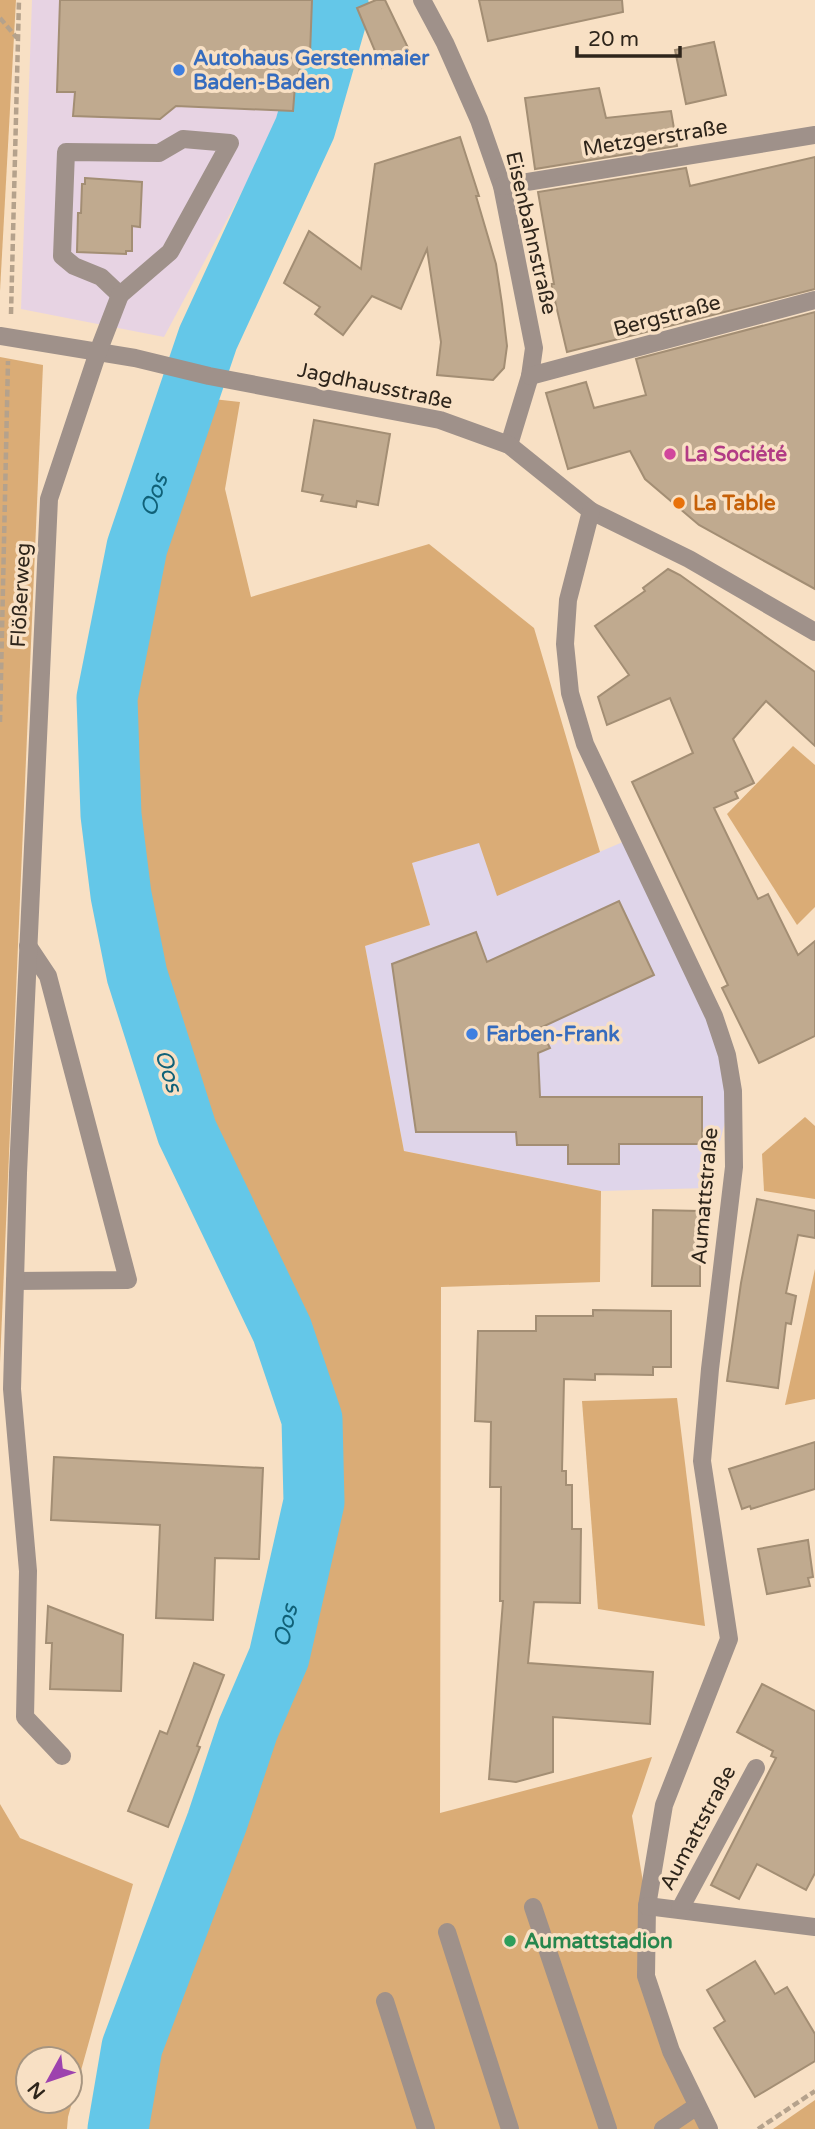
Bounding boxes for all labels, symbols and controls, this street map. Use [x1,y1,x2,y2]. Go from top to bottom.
scale bar [577,14,680,58]
text: 20 m [588,27,639,52]
place label: Autohaus Gerstenmaier Baden-Baden [193,46,430,95]
marker: Autohaus Gerstenmaier Baden-Baden [171,62,187,78]
street label: Metzgerstraße [581,114,729,162]
street label: Eisenbahnstraße [500,149,562,317]
street label: Bergstraße [611,290,723,342]
street label: Jagdhausstraße [295,357,455,415]
place label: La Société [684,442,787,467]
marker: La Société [662,446,678,462]
water label: Oos [134,469,175,520]
place label: La Table [693,491,776,516]
marker: La Table [671,495,687,511]
street label: Flößerweg [6,542,36,648]
place label: Farben-Frank [486,1022,620,1047]
marker: Farben-Frank [464,1026,480,1042]
water label: Oos [148,1046,189,1098]
street label: Aumattstraße [687,1126,723,1266]
water label: Oos [268,1600,305,1650]
street label: Aumattstraße [655,1761,741,1895]
place label: Aumattstadion [524,1929,673,1954]
marker: Aumattstadion [502,1933,518,1949]
north arrow [14,2045,84,2115]
text: N [23,2077,50,2103]

